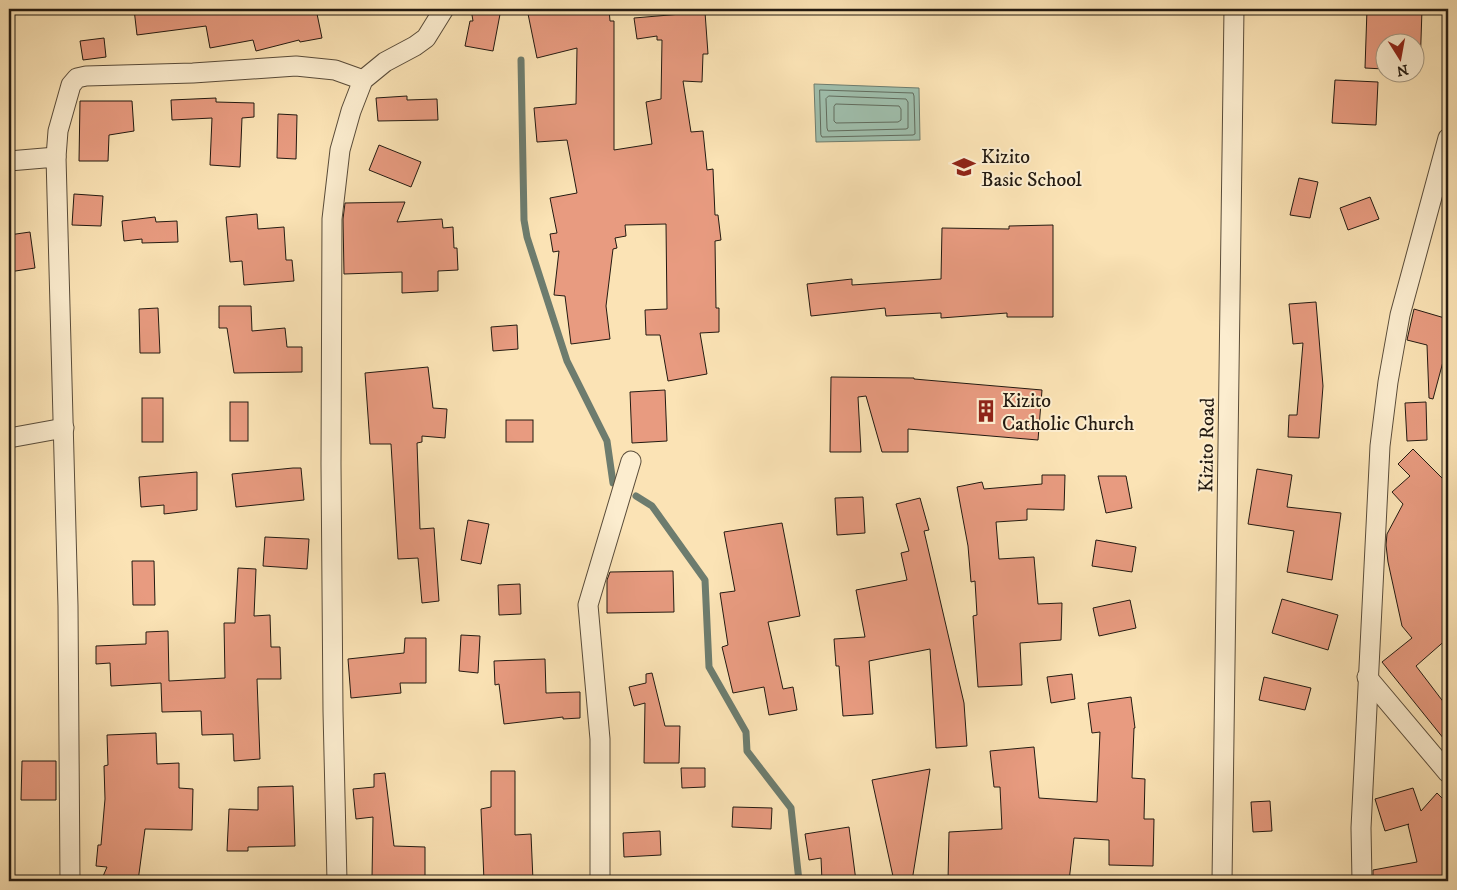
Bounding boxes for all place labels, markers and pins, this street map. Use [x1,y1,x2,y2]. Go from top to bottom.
place label: Kizito Basic School [981,145,1082,193]
school or university icon: Kizito Basic School [951,154,977,180]
place label: Kizito Catholic Church [1002,389,1135,437]
building icon: Kizito Catholic Church [973,398,999,424]

